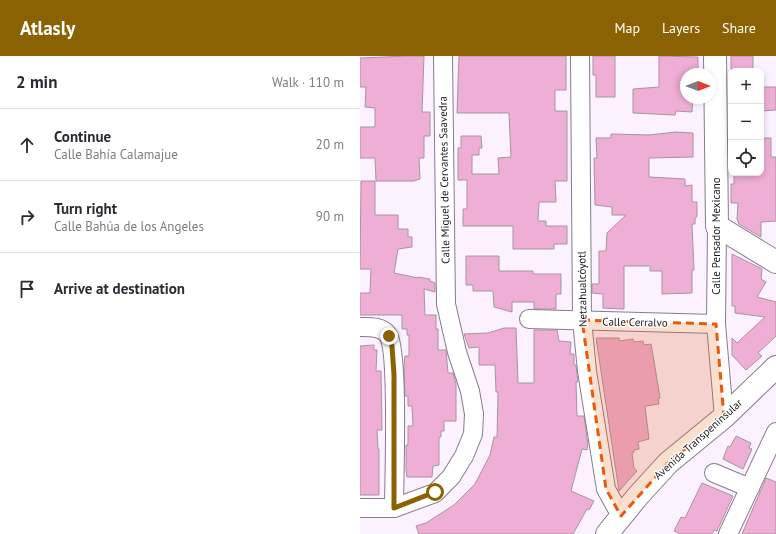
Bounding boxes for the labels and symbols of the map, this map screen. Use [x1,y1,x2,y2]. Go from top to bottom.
north arrow [680,68,716,104]
street label: Calle Miguel de Cervantes Saavedra [436,96,452,264]
street label: Calle Pensador Mexicano [709,177,723,295]
street label: Netzahualcóyotl [574,250,590,327]
street label: Calle Cerralvo [602,314,668,330]
route end [380,327,398,345]
street label: Avenida Transpeninsular [651,395,745,482]
route start [426,483,444,501]

